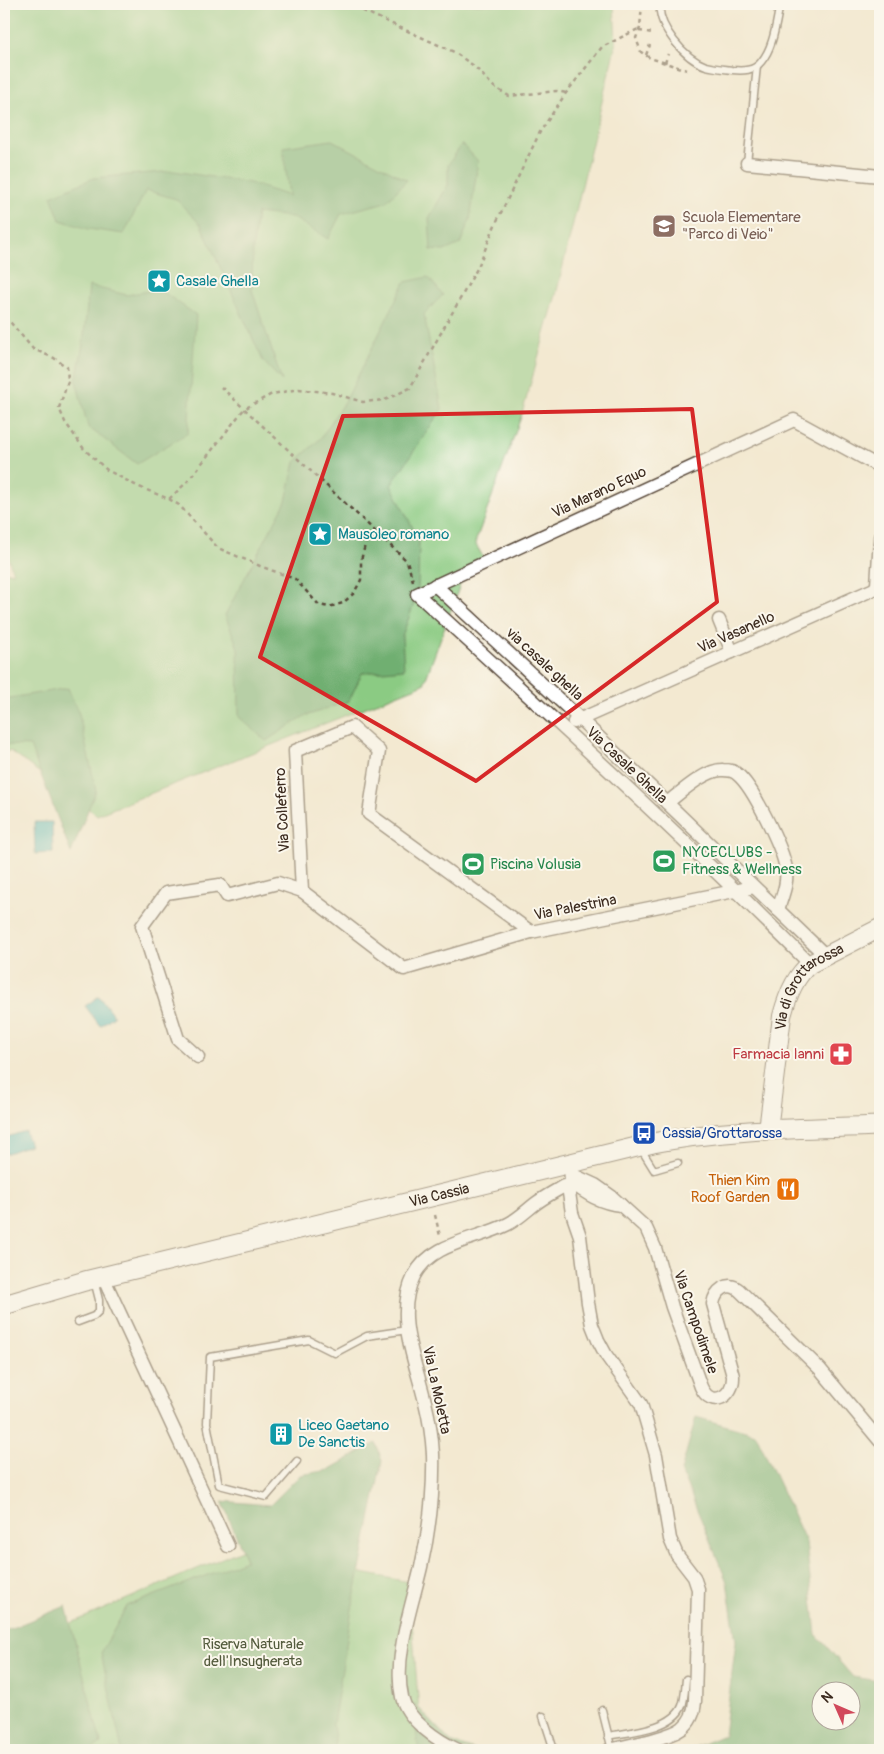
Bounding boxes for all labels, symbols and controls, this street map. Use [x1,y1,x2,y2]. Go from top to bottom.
place label: Scuola Elementare "Parco di Veio" [682,208,801,244]
school or university icon: Scuola Elementare "Parco di Veio" [651,213,677,239]
place icon: Casale Ghella [146,268,172,294]
place label: Casale Ghella [176,272,259,291]
street label: Via Marano Equo [549,462,649,523]
place icon: Mausoleo romano [307,521,333,547]
place label: Mausoleo romano [338,525,449,544]
street label: Via Vasanello [695,607,778,658]
street label: via casale ghella [501,623,587,705]
street label: Via Casale Ghella [582,723,671,808]
street label: Via Colleferro [271,767,294,853]
place label: NYCECLUBS - Fitness & Wellness [682,843,802,879]
sports icon: NYCECLUBS - Fitness & Wellness [651,848,677,874]
sports icon: Piscina Volusia [460,851,486,877]
place label: Piscina Volusia [490,855,581,874]
street label: Via Palestrina [532,890,618,925]
street label: Via di Grottarossa [771,939,847,1031]
pharmacy icon: Farmacia Ianni [828,1041,854,1067]
place label: Farmacia Ianni [732,1045,824,1064]
bus stop icon: Cassia/Grottarossa [631,1120,657,1146]
place label: Cassia/Grottarossa [662,1124,782,1143]
place label: Thien Kim Roof Garden [691,1171,770,1207]
restaurant icon: Thien Kim Roof Garden [775,1176,801,1202]
street label: Via Cassia [407,1179,471,1212]
street label: Via Campodimele [669,1268,722,1377]
street label: Via La Moletta [418,1344,455,1436]
place label: Liceo Gaetano De Sanctis [298,1416,389,1452]
building icon: Liceo Gaetano De Sanctis [268,1421,294,1447]
park label: Riserva Naturale dell'Insugherata [202,1635,304,1671]
north arrow [812,1682,862,1732]
text: N [818,1688,837,1707]

